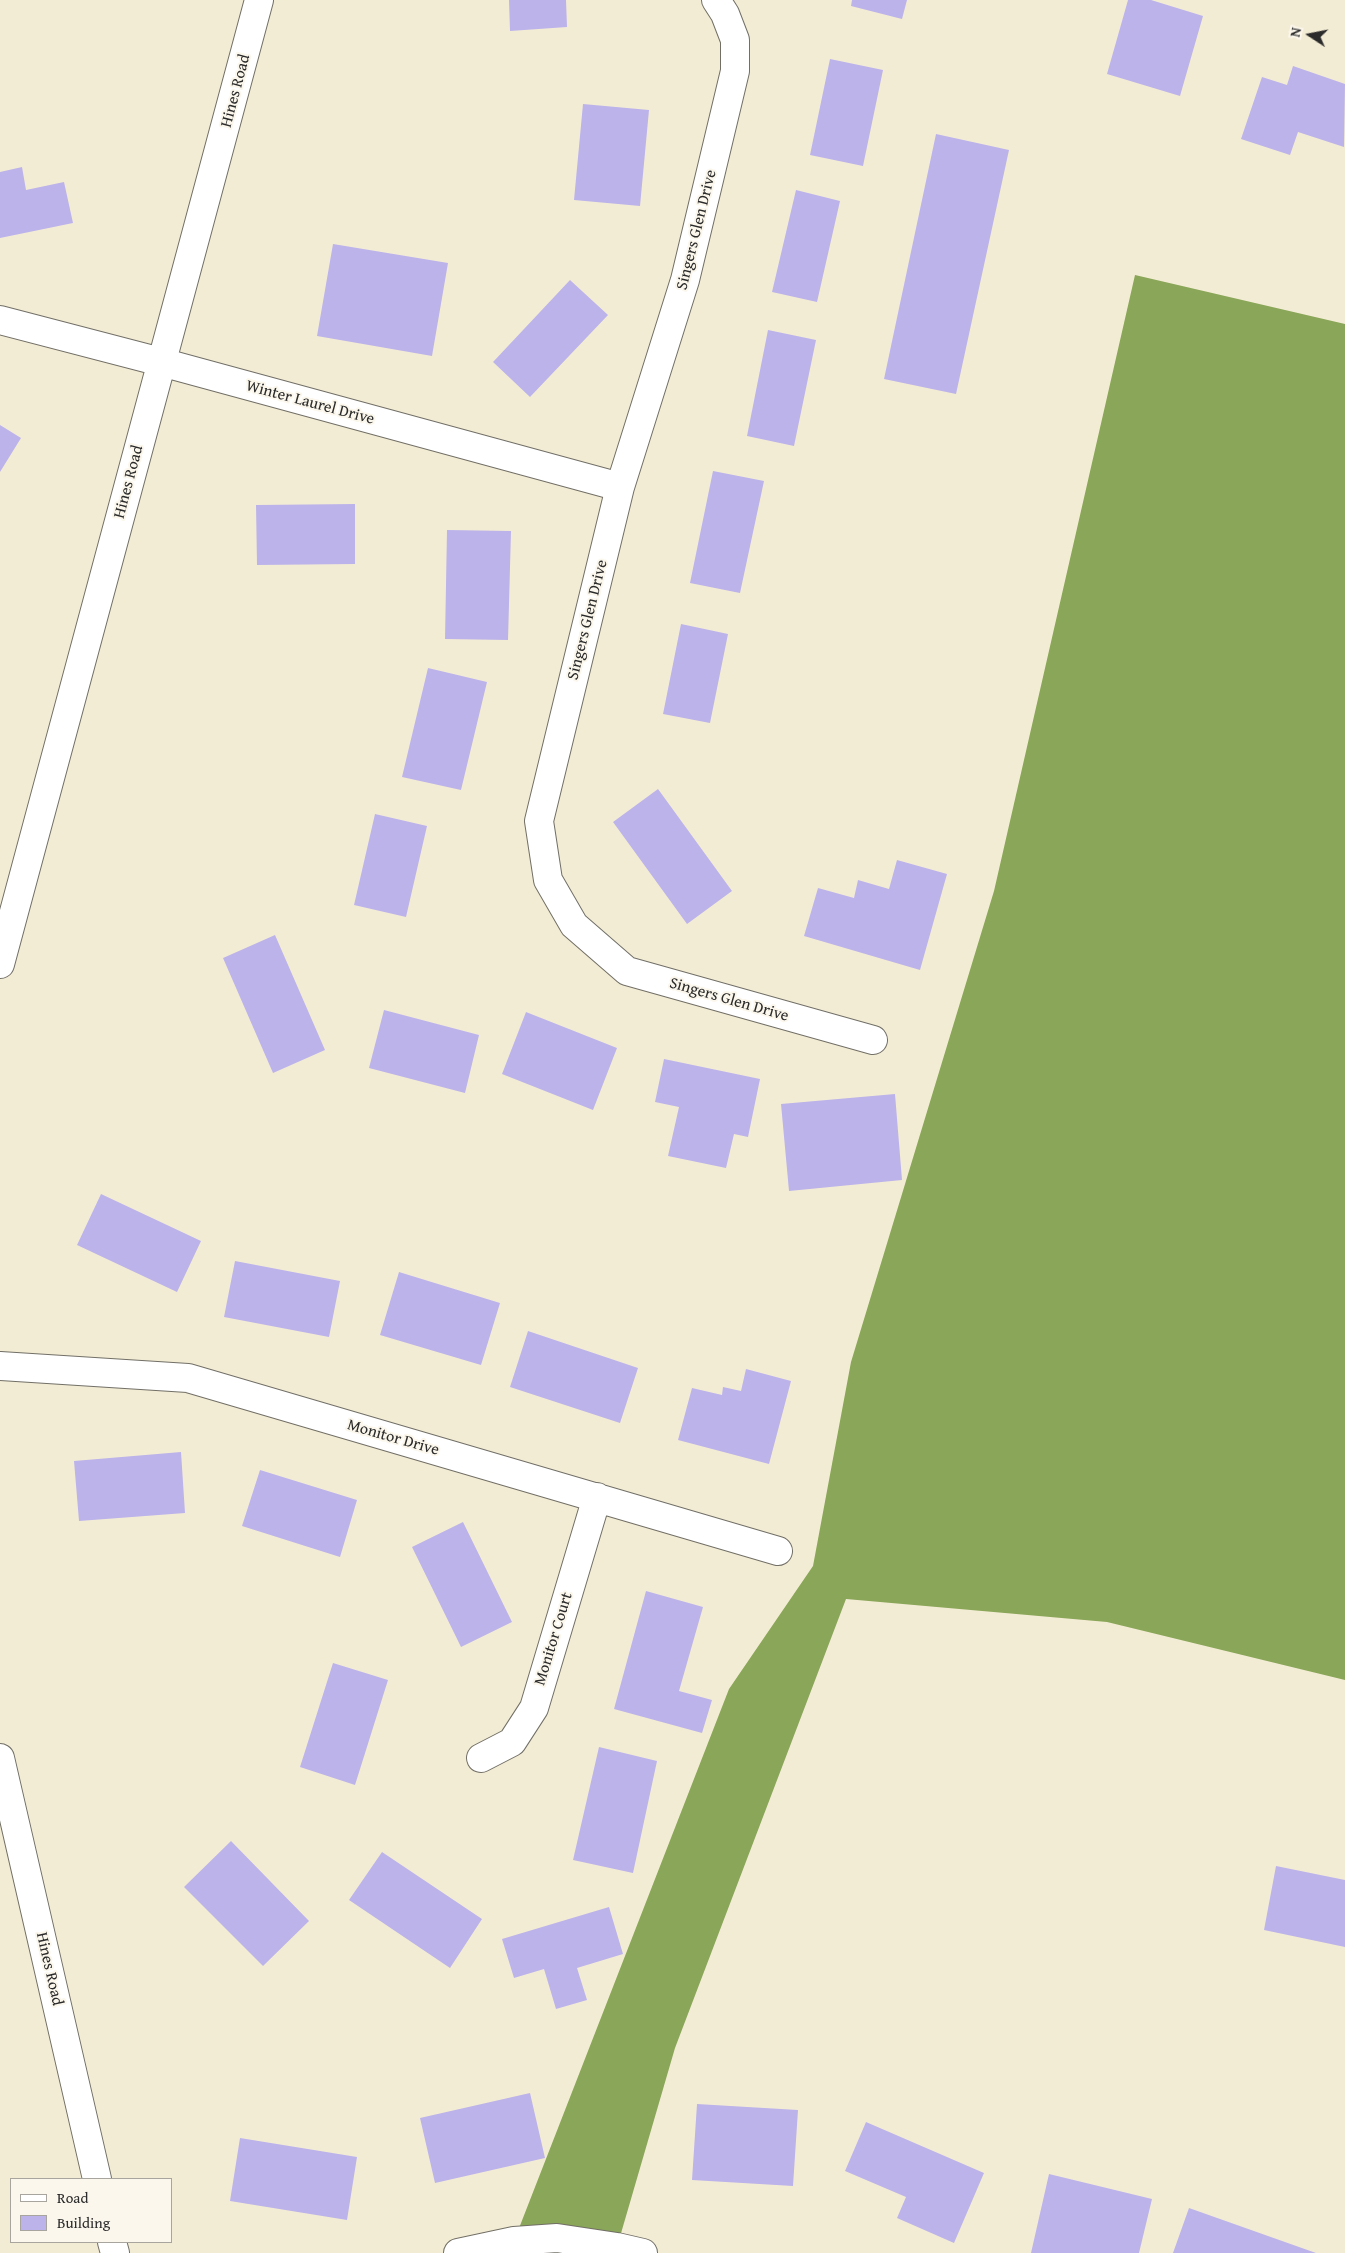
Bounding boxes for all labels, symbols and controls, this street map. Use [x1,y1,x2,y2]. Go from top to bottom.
north arrow [1285,10,1335,60]
text: N [1285,26,1306,39]
street label: Hines Road [217,52,255,130]
street label: Singers Glen Drive [673,168,721,292]
street label: Winter Laurel Drive [244,377,376,429]
street label: Hines Road [110,443,148,521]
street label: Singers Glen Drive [564,558,612,682]
street label: Singers Glen Drive [667,974,791,1026]
street label: Monitor Drive [345,1416,441,1460]
street label: Monitor Court [531,1590,577,1688]
street label: Hines Road [31,1930,67,2008]
legend [10,2178,172,2243]
text: Road [57,2187,88,2208]
text: Building [57,2212,110,2233]

